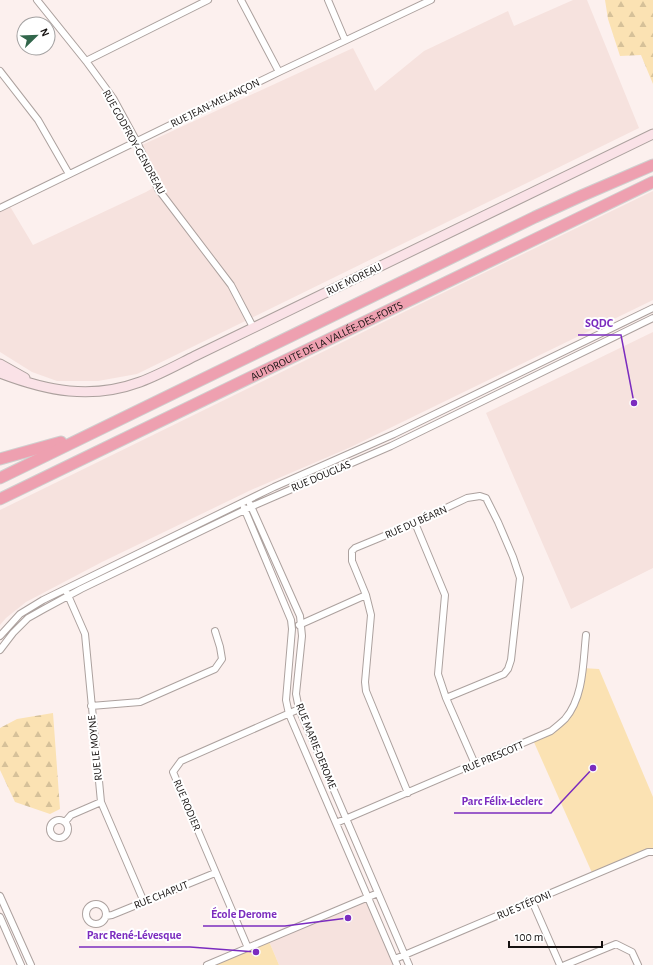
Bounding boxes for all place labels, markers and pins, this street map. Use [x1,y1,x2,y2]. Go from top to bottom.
callout: SQDC [578,311,621,335]
callout: Parc Félix-Leclerc [454,789,551,813]
callout: École Derome [203,902,285,926]
callout: Parc René-Lévesque [79,923,190,947]

